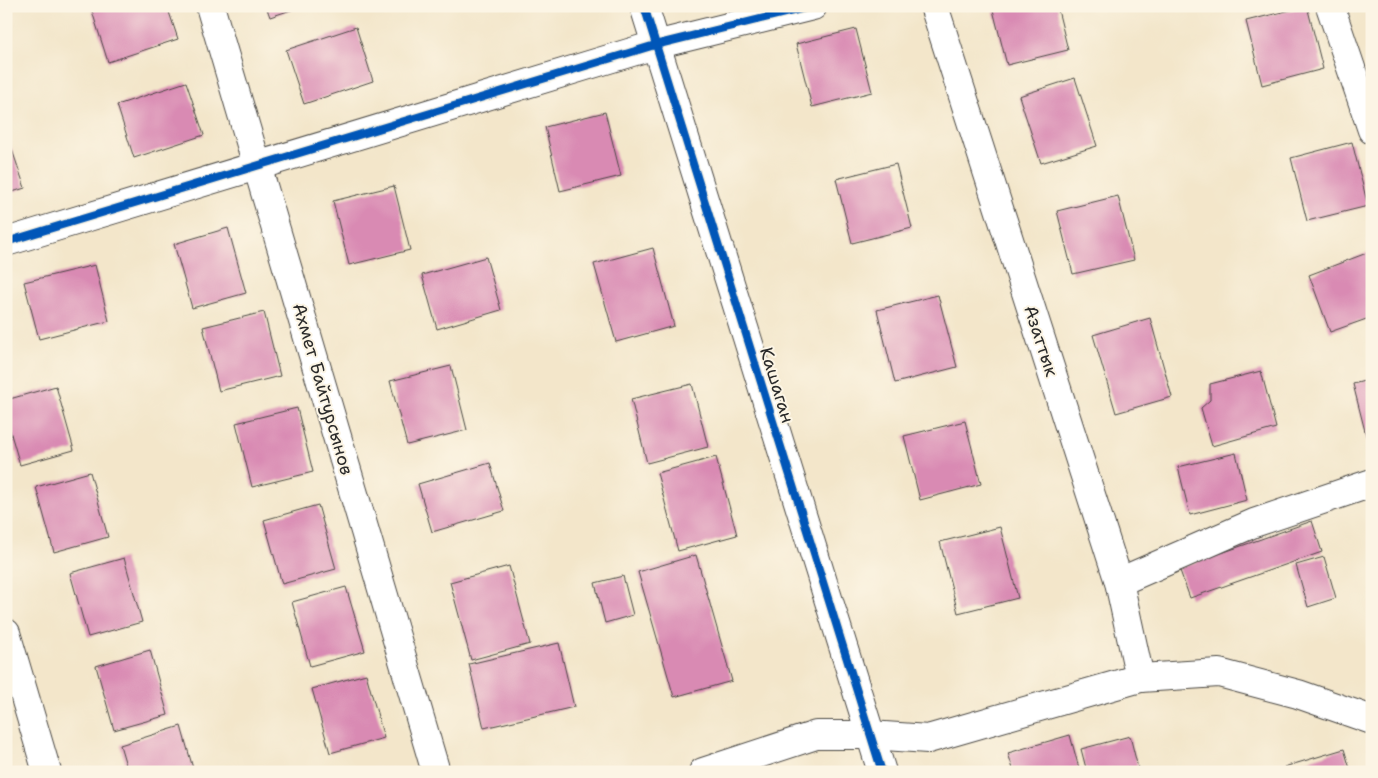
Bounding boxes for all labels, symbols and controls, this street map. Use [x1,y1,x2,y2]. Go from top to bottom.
street label: Ахмет Байтурсынов [287,300,359,478]
street label: Азаттык [1018,302,1064,380]
street label: Кашаган [754,344,800,426]

